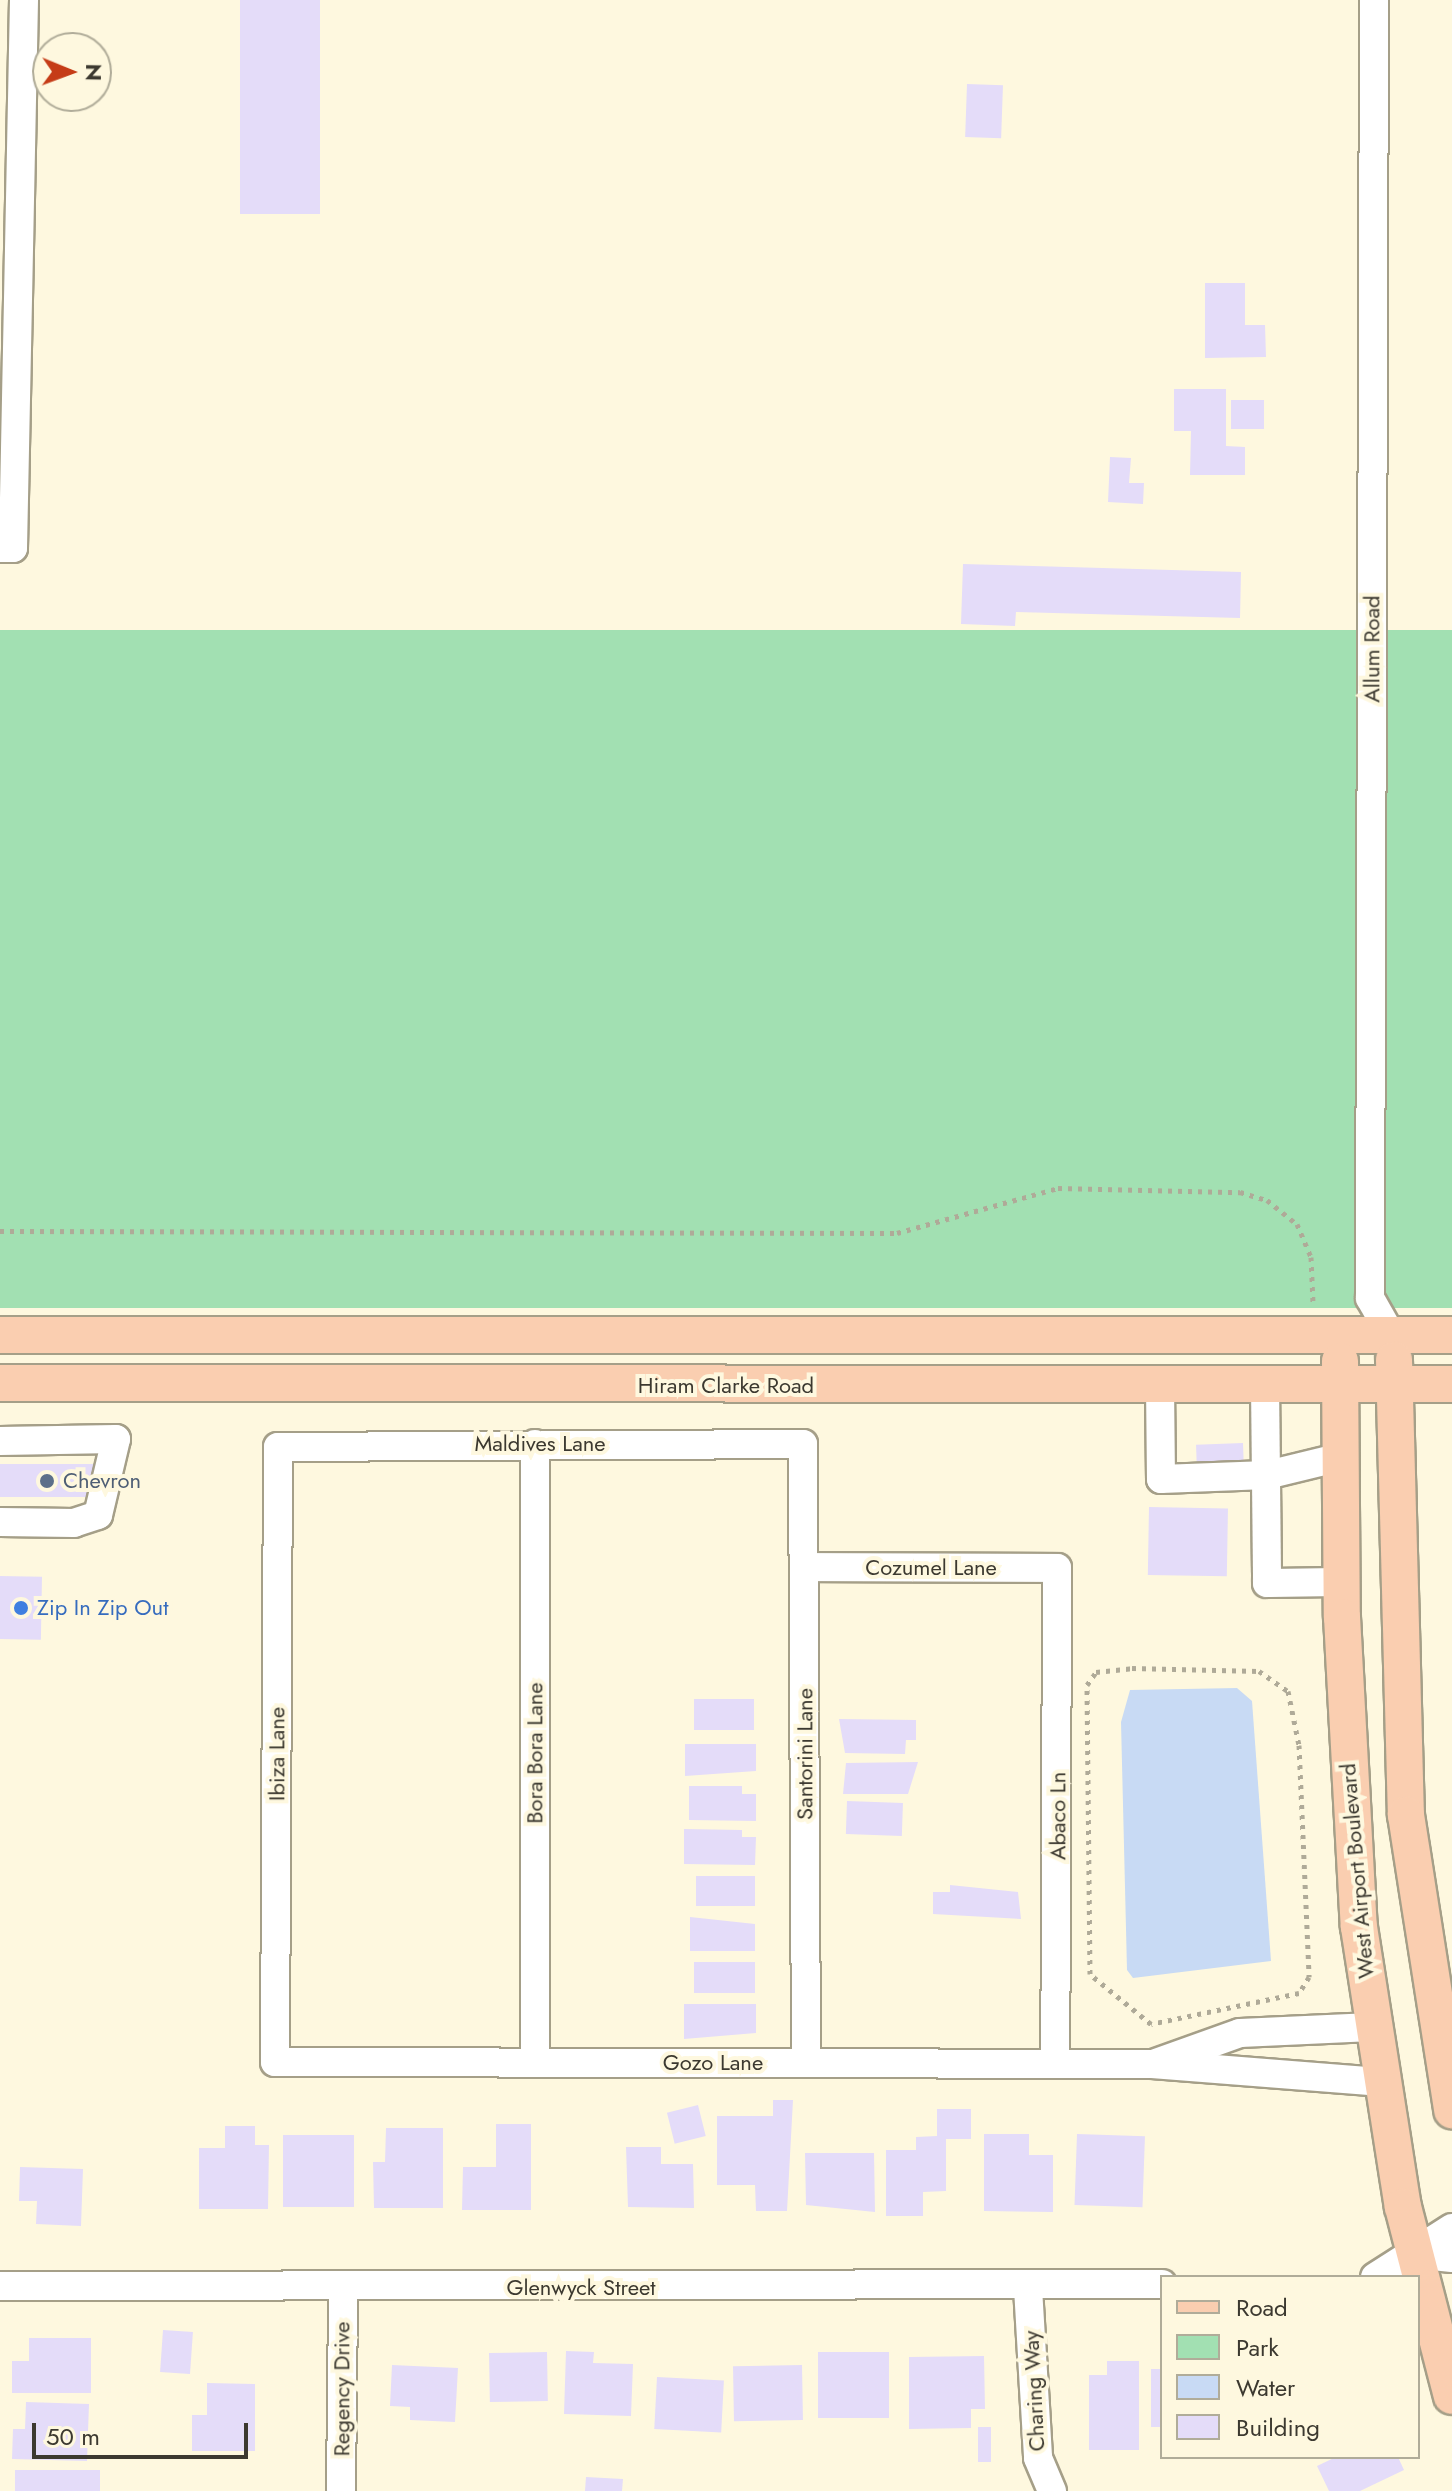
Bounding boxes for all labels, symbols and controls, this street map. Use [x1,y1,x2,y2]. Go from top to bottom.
north arrow [32,32,112,112]
text: N [78,63,110,81]
street label: Allum Road [1359,595,1385,703]
street label: Hiram Clarke Road [638,1373,814,1399]
street label: Maldives Lane [474,1431,606,1457]
place label: Chevron [63,1468,141,1494]
marker: Chevron [38,1472,56,1490]
street label: Cozumel Lane [865,1555,997,1581]
place label: Zip In Zip Out [37,1595,168,1621]
marker: Zip In Zip Out [12,1599,30,1617]
street label: Bora Bora Lane [522,1682,548,1824]
street label: Santorini Lane [792,1688,818,1820]
street label: Ibiza Lane [264,1707,290,1801]
street label: West Airport Boulevard [1334,1762,1380,1980]
street label: Abaco Ln [1045,1772,1071,1860]
street label: Gozo Lane [663,2050,763,2076]
street label: Glenwyck Street [506,2275,656,2301]
legend [1160,2275,1420,2459]
text: Road [1236,2290,1288,2325]
street label: Regency Drive [329,2322,355,2456]
street label: Charing Way [1018,2330,1050,2452]
text: Park [1236,2330,1279,2365]
text: Water [1236,2370,1295,2405]
scale bar [36,2407,252,2457]
text: Building [1236,2410,1320,2445]
text: 50 m [46,2419,100,2454]

